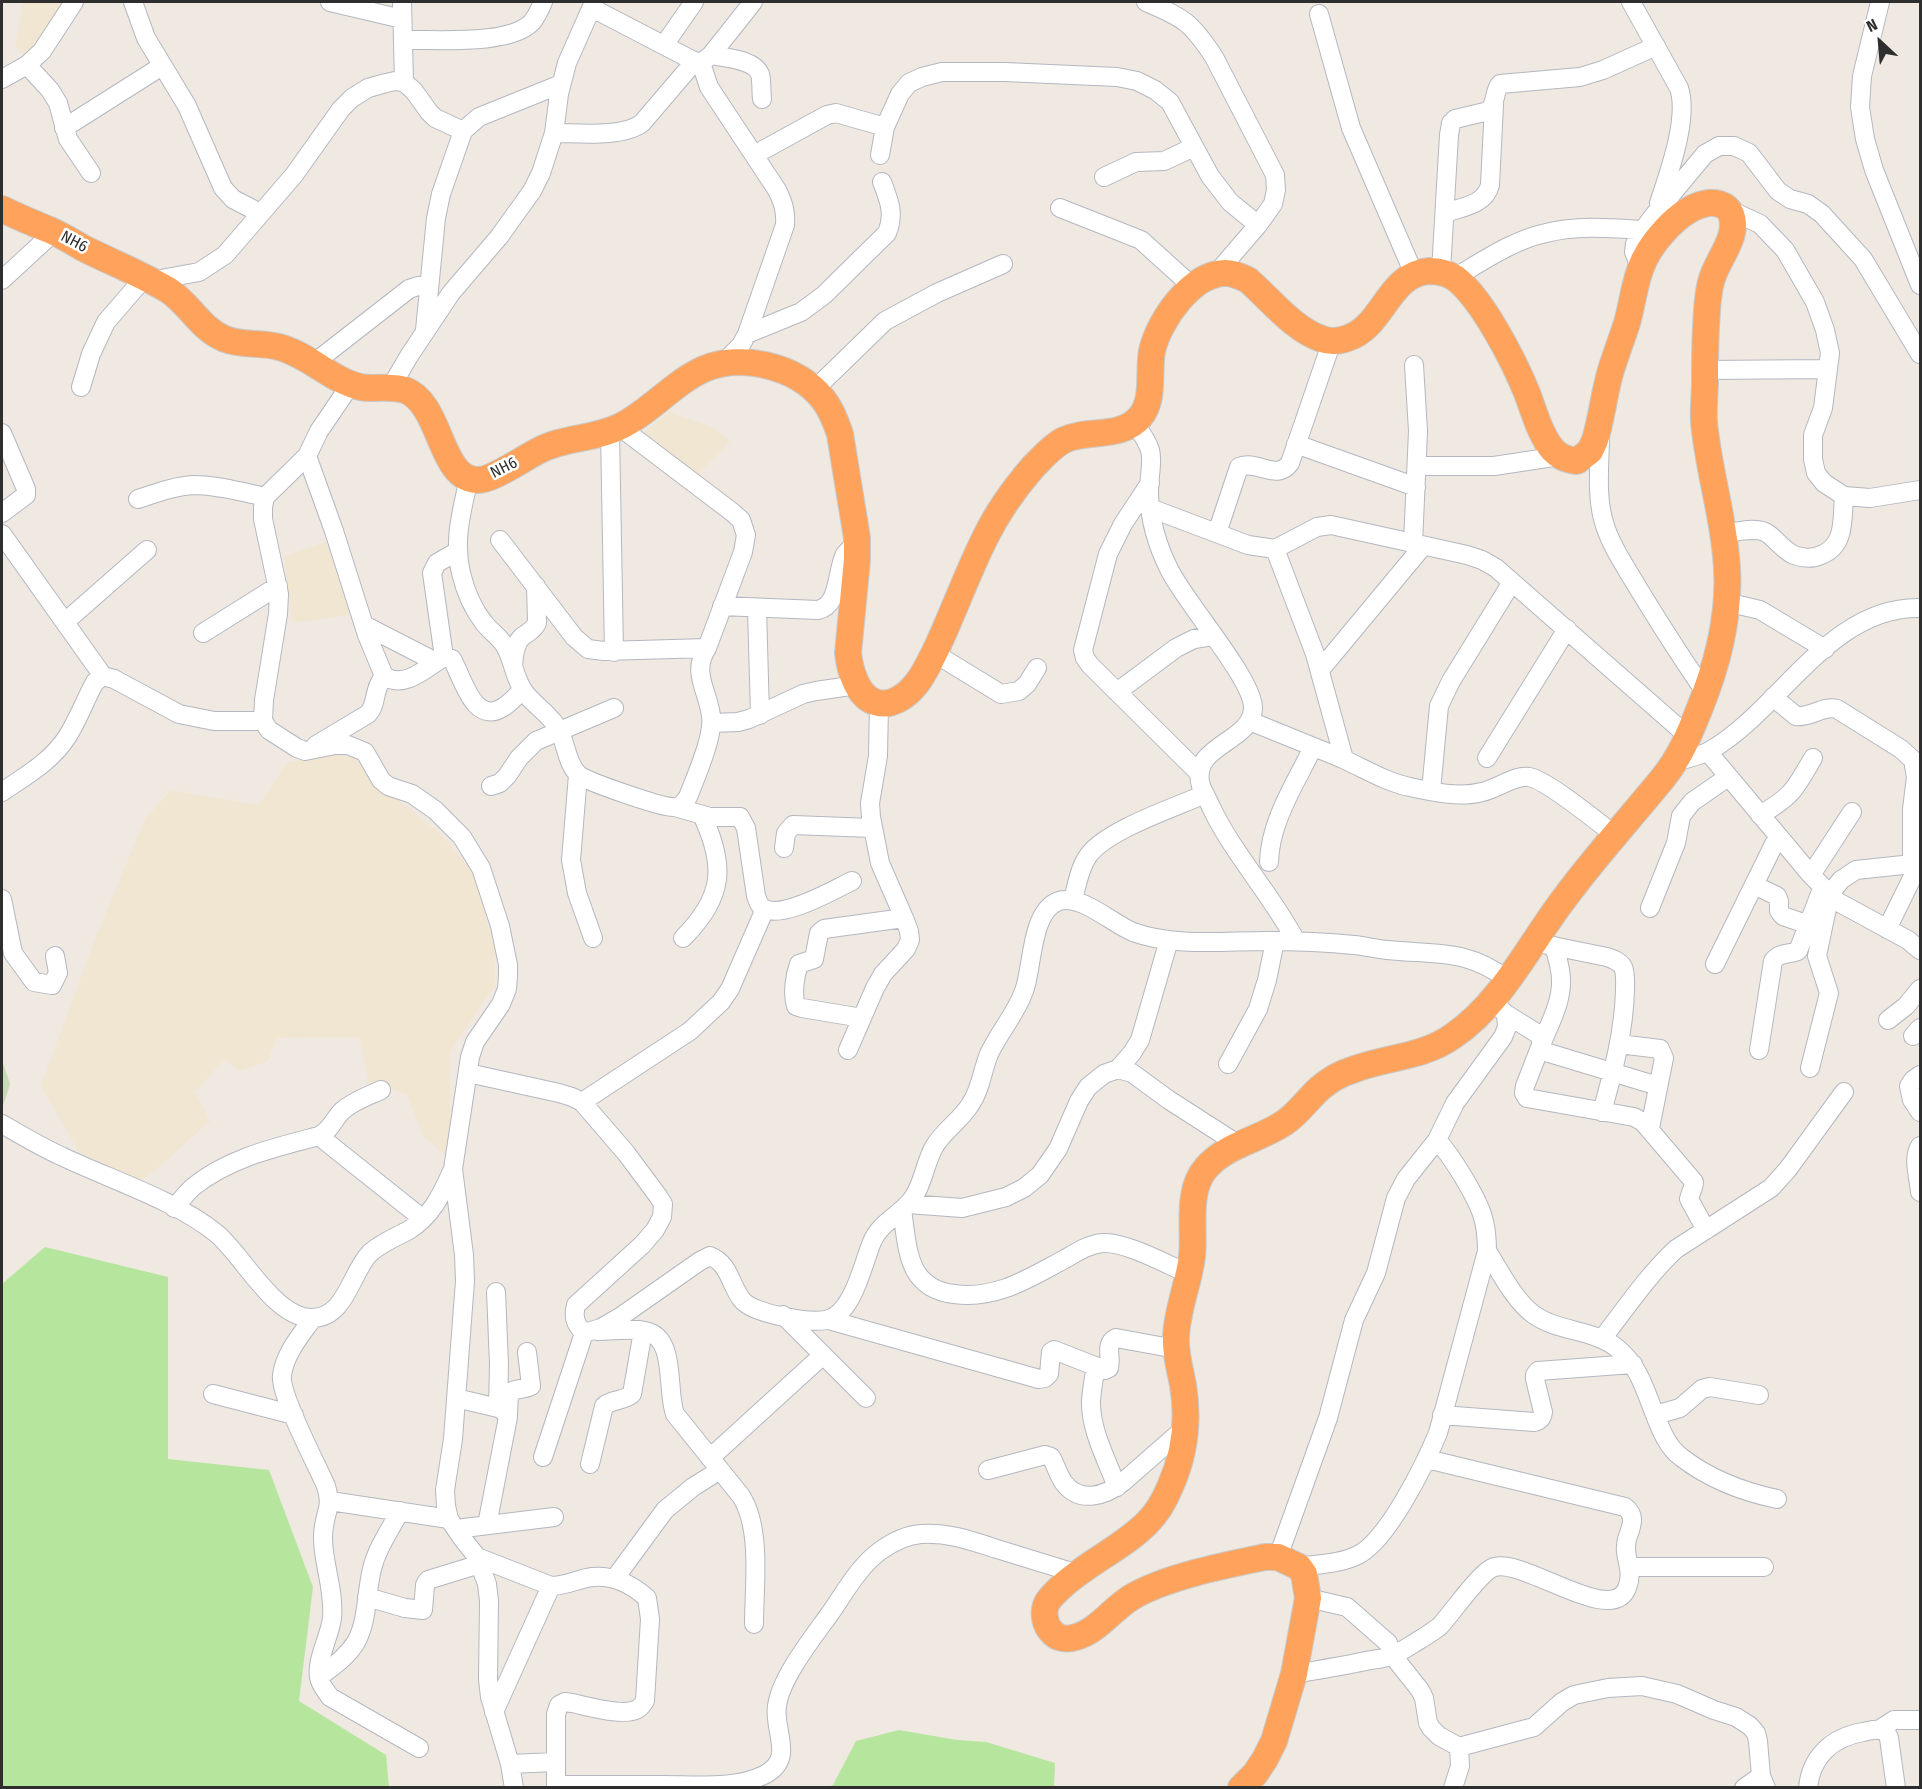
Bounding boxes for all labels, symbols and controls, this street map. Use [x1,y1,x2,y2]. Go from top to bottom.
north arrow [1850,12,1910,72]
text: N [1863,15,1880,36]
street label: NH6 [57,227,91,257]
street label: NH6 [487,453,521,483]

